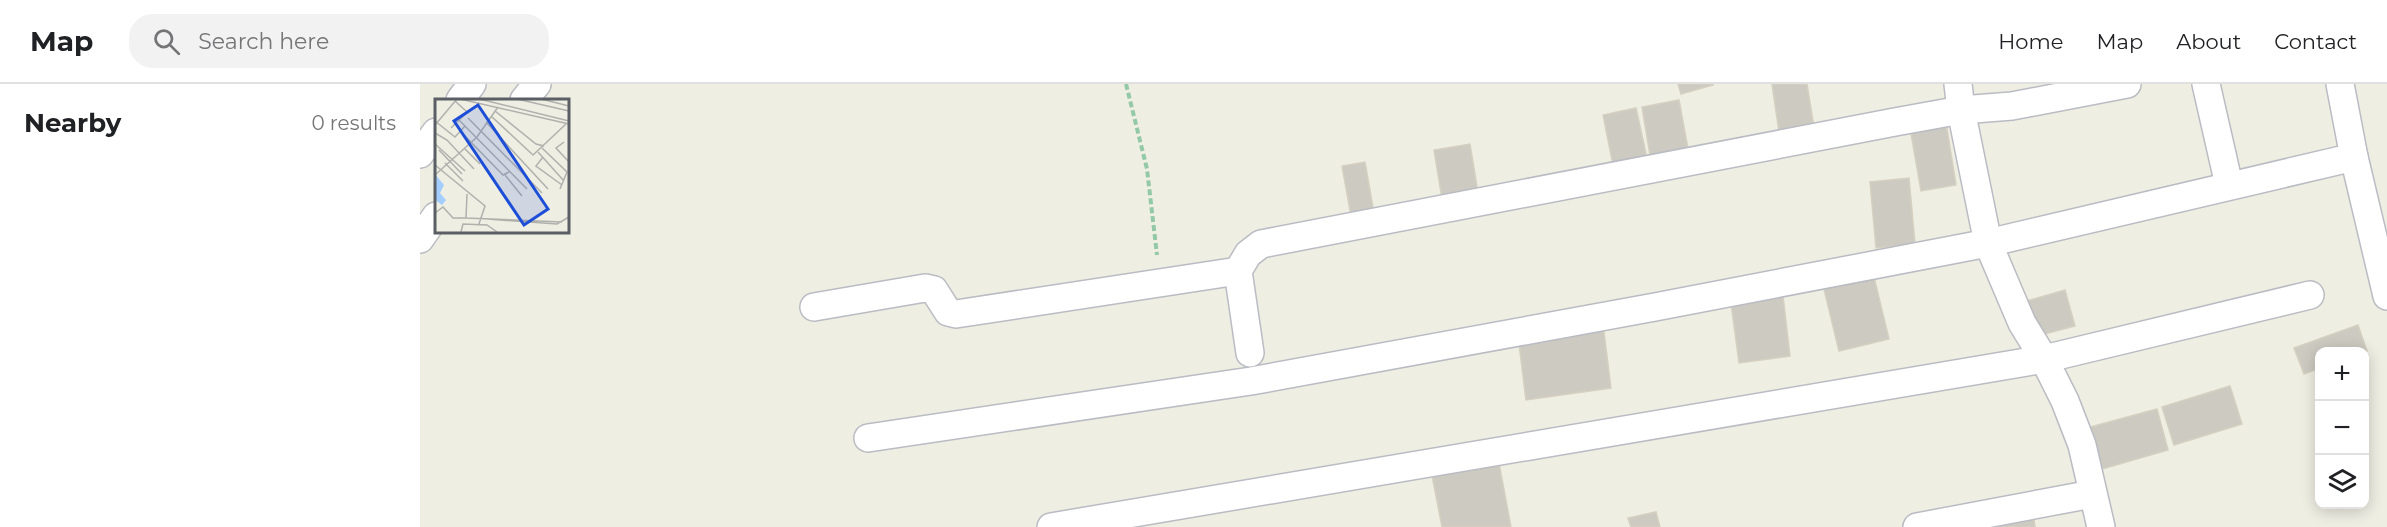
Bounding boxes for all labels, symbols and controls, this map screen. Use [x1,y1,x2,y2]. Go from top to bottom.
search box [129,14,549,68]
text: Map [30,24,93,58]
icon: search [150,25,183,58]
text: Search here [198,28,329,55]
text: Home [1998,29,2063,54]
text: Map [2096,29,2143,54]
text: About [2176,29,2241,54]
text: Contact [2274,29,2357,54]
inset map [435,99,568,232]
text: Nearby [24,107,121,139]
text: 0 results [311,111,396,135]
map controls [2315,347,2369,509]
button: + [2315,347,2369,401]
button: − [2315,401,2369,455]
button: layers [2315,455,2369,509]

